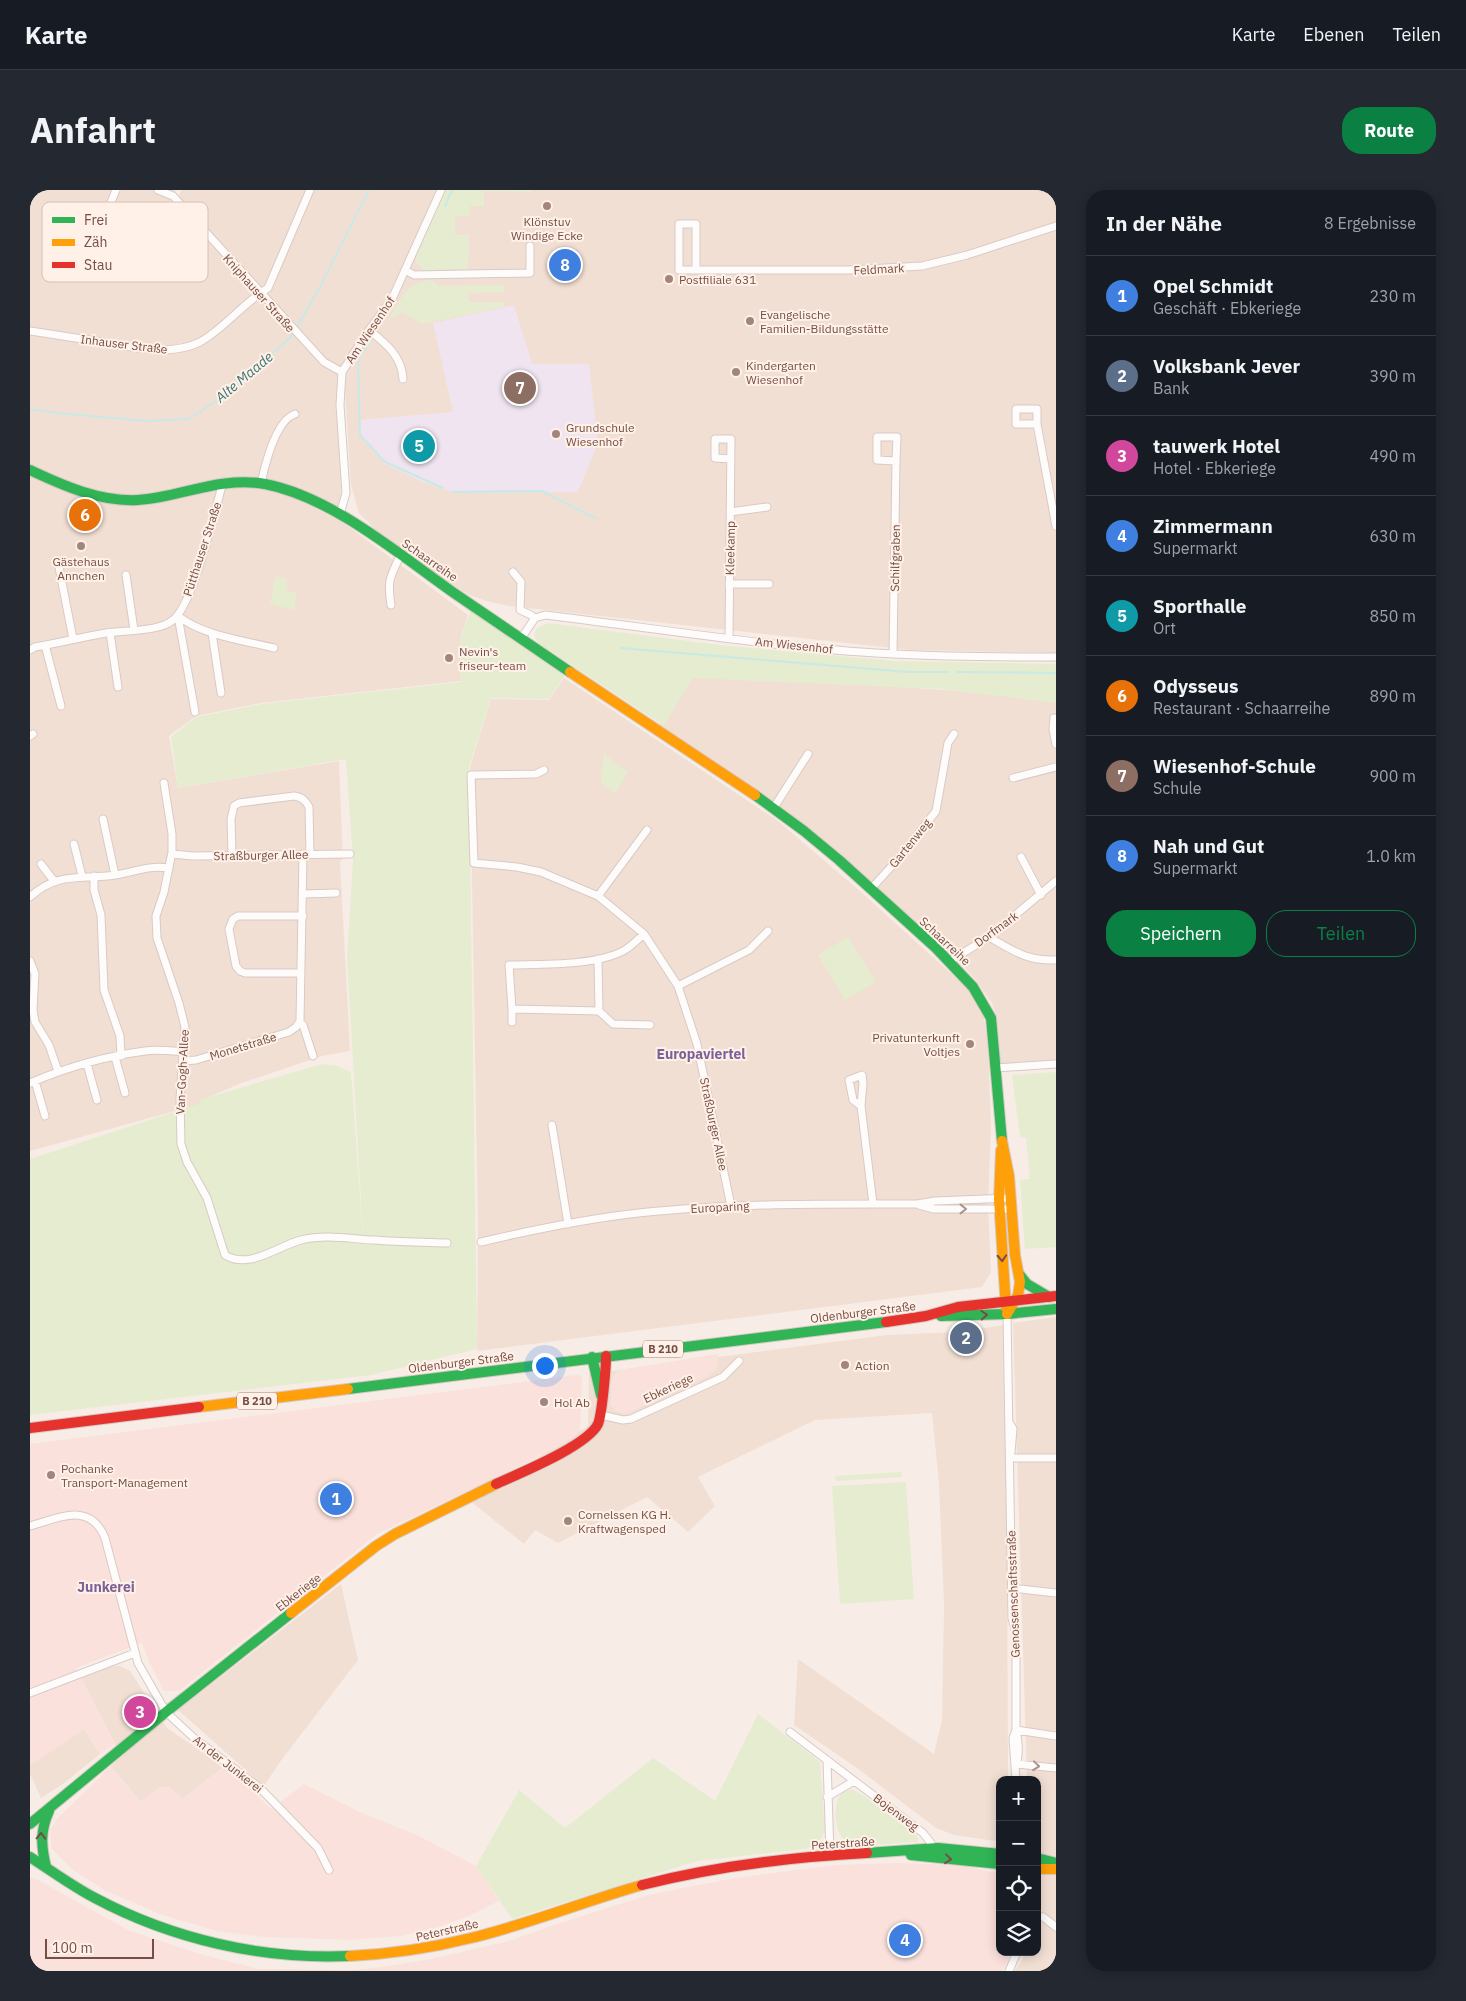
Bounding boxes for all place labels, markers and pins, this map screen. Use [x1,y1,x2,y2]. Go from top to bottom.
marker: Klönstuv Windige Ecke [541,200,553,212]
place label: Klönstuv Windige Ecke [511,214,583,243]
pin: 8 [549,246,581,284]
place label: Postfiliale 631 [679,272,756,287]
marker: Postfiliale 631 [663,273,675,285]
place label: Evangelische Familien-Bildungsstätte [760,307,889,336]
marker: Evangelische Familien-Bildungsstätte [744,315,756,327]
place label: Kindergarten Wiesenhof [746,358,816,387]
marker: Kindergarten Wiesenhof [730,366,742,378]
pin: 7 [504,369,536,407]
place label: Grundschule Wiesenhof [566,420,635,449]
pin: 5 [403,427,435,465]
marker: Grundschule Wiesenhof [550,428,562,440]
pin: 6 [69,496,101,534]
marker: Gästehaus Annchen [75,540,87,552]
place label: Gästehaus Annchen [52,554,110,583]
place label: Nevin's friseur-team [459,644,526,673]
marker: Nevin's friseur-team [443,652,455,664]
place label: Privatunterkunft Voltjes [872,1030,960,1059]
marker: Privatunterkunft Voltjes [964,1038,976,1050]
pin: 2 [950,1319,982,1357]
place label: Action [855,1358,889,1373]
marker: Action [839,1359,851,1371]
place label: Hol Ab [554,1395,590,1410]
marker: Hol Ab [538,1396,550,1408]
place label: Pochanke Transport-Management [61,1461,188,1490]
marker: Pochanke Transport-Management [45,1469,57,1481]
pin: 1 [320,1480,352,1518]
place label: Cornelssen KG H. Kraftwagensped [578,1507,671,1536]
marker: Cornelssen KG H. Kraftwagensped [562,1515,574,1527]
pin: 3 [124,1693,156,1731]
pin: 4 [889,1921,921,1959]

